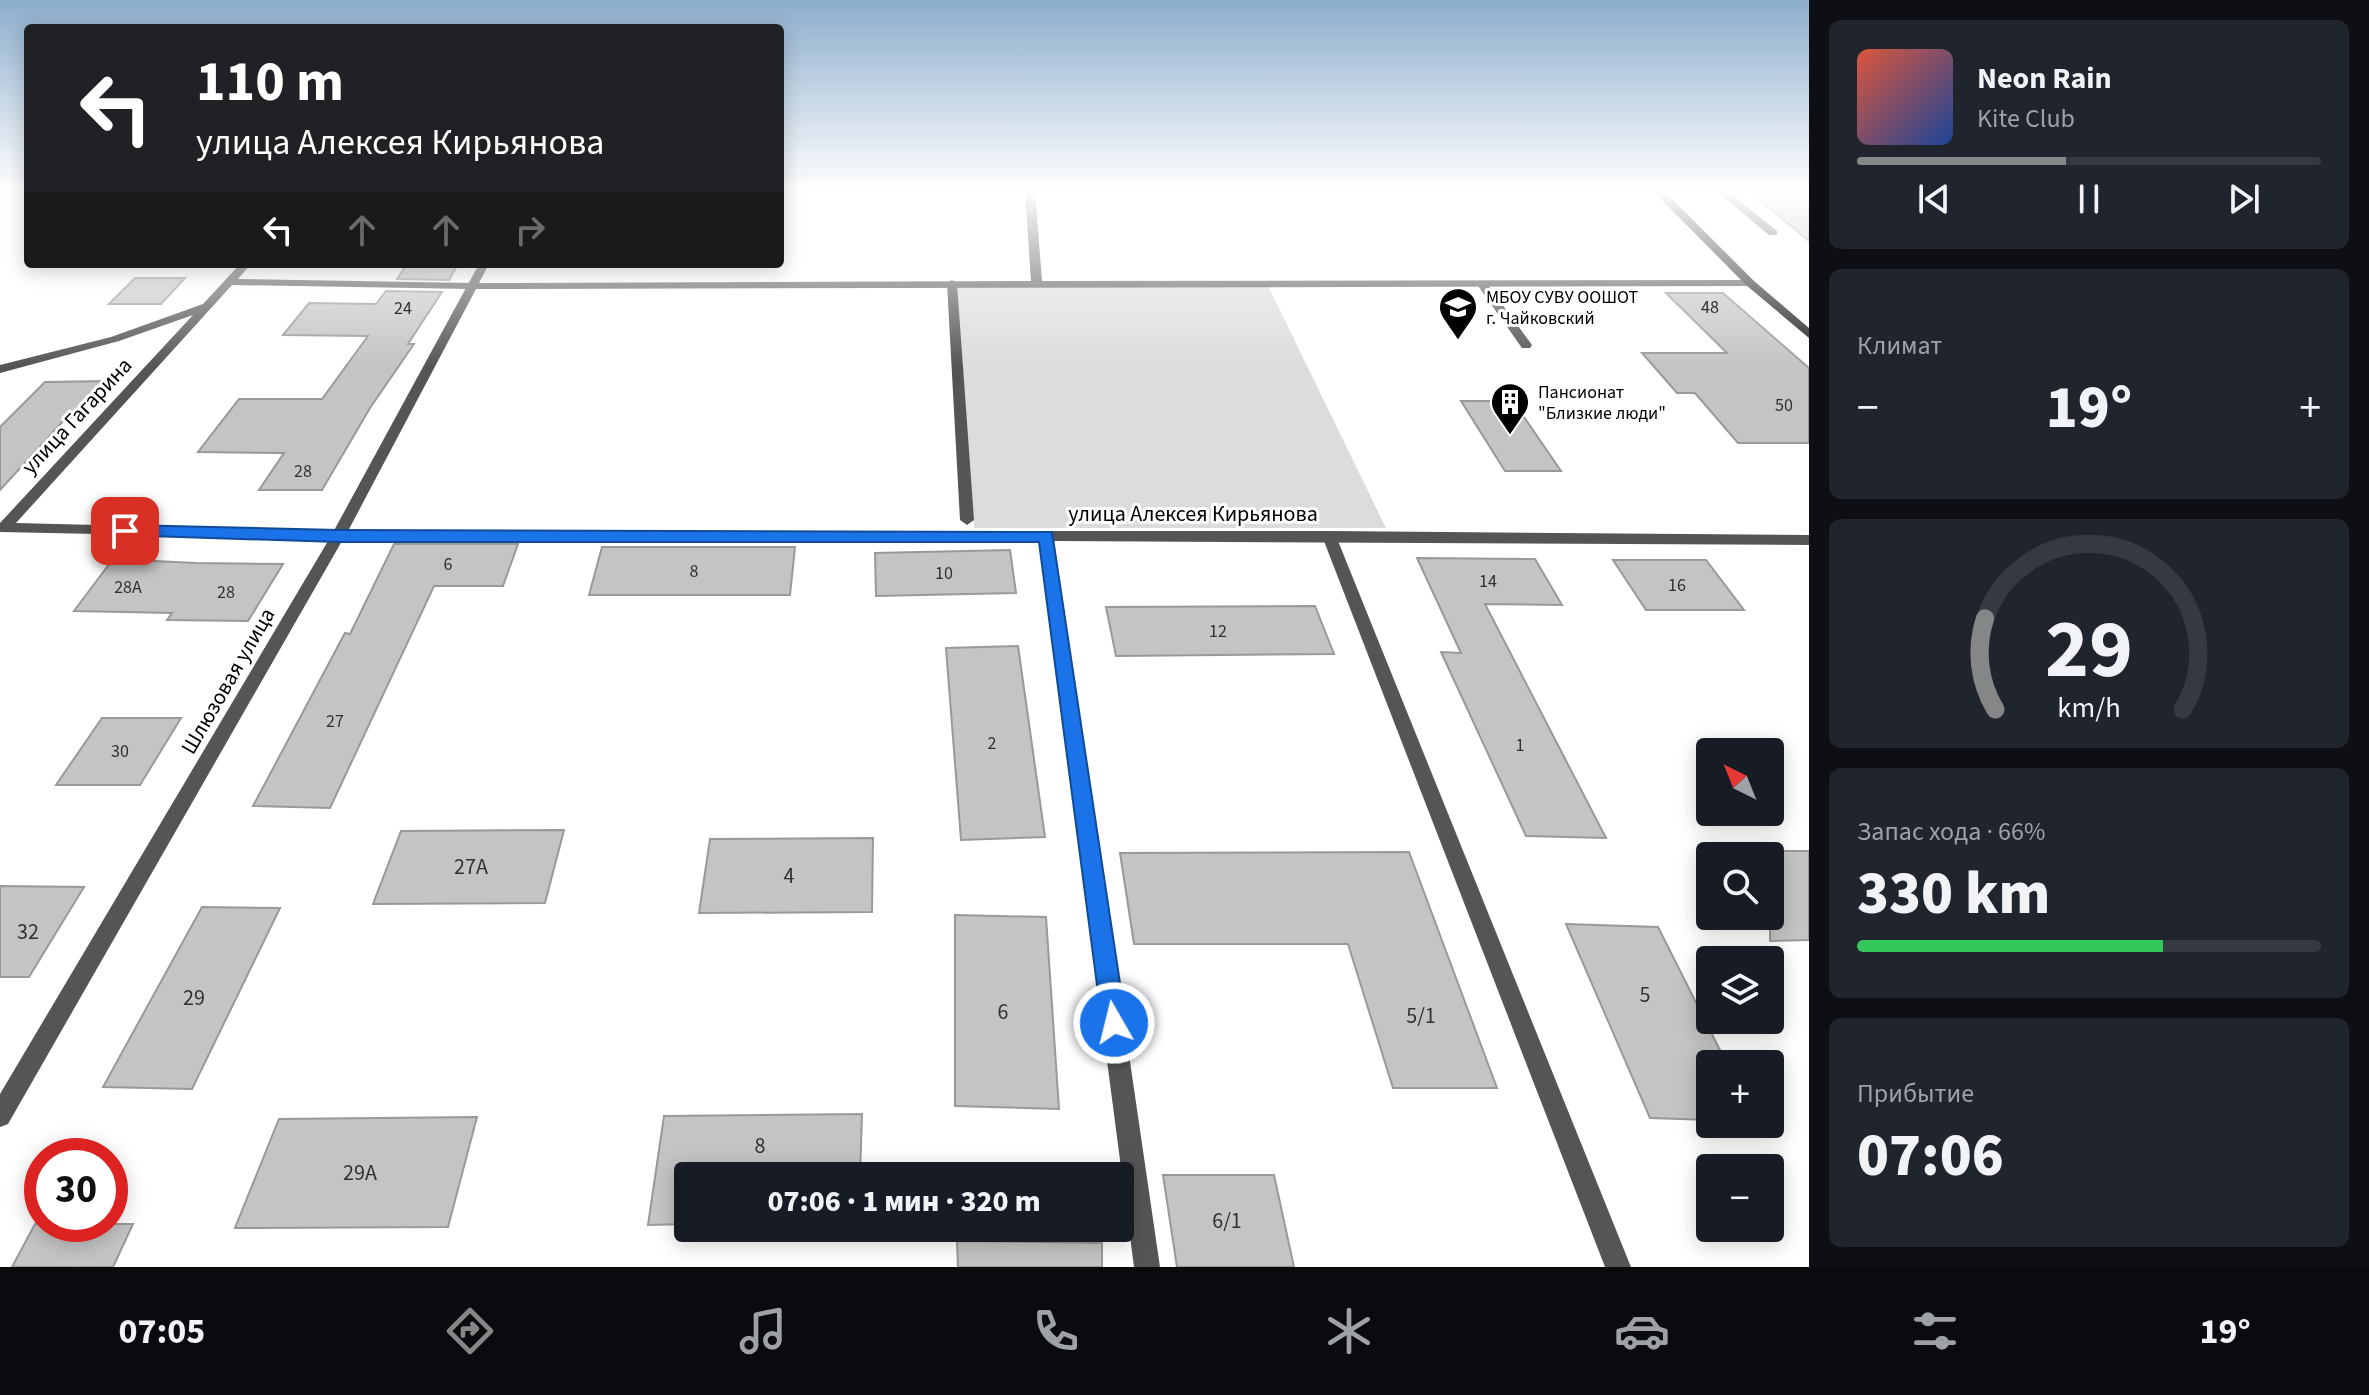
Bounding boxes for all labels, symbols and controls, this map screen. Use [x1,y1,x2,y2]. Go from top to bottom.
text: 110 m [196,43,344,122]
icon: left [64,56,168,160]
text: Neon Rain [1977,57,2112,100]
text: Kite Club [1977,100,2075,137]
text: улица Алексея Кирьянова [196,117,604,168]
icon: previous [1912,177,1956,221]
icon: pause [2067,177,2111,221]
icon: next [2222,177,2266,221]
icon: left [256,208,300,252]
icon: ahead [340,208,384,252]
icon: ahead [424,208,468,252]
icon: right [508,208,552,252]
place label: МБОУ СУВУ ООШОТ г. Чайковский [1486,285,1639,331]
school or university icon: МБОУ СУВУ ООШОТ г. Чайковский [1437,286,1479,341]
house number: 48 [1701,295,1719,320]
house number: 24 [394,296,412,321]
text: Климат [1857,327,1942,364]
street label: улица Гагарина [14,350,140,482]
text: 19° [2046,366,2132,451]
text: − [1857,377,1879,440]
text: + [2299,377,2321,440]
place label: Пансионат "Близкие люди" [1538,380,1666,426]
building icon: Пансионат "Близкие люди" [1489,381,1531,436]
house number: 50 [1775,393,1793,418]
house number: 28 [294,459,312,484]
pin [91,497,159,565]
street label: улица Алексея Кирьянова [1068,498,1318,530]
icon: arrive [103,509,147,553]
house number: 6 [444,552,453,577]
house number: 8 [690,559,699,584]
house number: 10 [935,561,953,586]
house number: 14 [1479,569,1497,594]
house number: 16 [1668,573,1686,598]
house number: 28А [114,575,142,600]
house number: 28 [217,580,235,605]
text: 29 [2045,590,2133,708]
street label: Шлюзовая улица [173,602,283,760]
house number: 12 [1209,619,1227,644]
text: km/h [2057,688,2121,728]
house number: 27 [326,709,344,734]
house number: 2 [988,731,997,756]
house number: 1 [1516,733,1524,758]
north arrow [1696,738,1784,826]
map controls [1696,738,1784,1242]
house number: 30 [111,739,129,764]
text: Запас хода · 66% [1857,813,2045,850]
button: search [1696,842,1784,930]
house number: 27А [454,851,488,883]
text: 330 km [1857,852,2050,937]
house number: 4 [784,860,795,892]
house number: 32 [17,916,39,948]
button: layers [1696,946,1784,1034]
house number: 5 [1640,979,1650,1011]
position arrow [1072,981,1156,1065]
house number: 29 [183,982,205,1014]
house number: 6 [998,996,1009,1028]
house number: 5/1 [1406,1000,1436,1032]
button: + [1696,1050,1784,1138]
text: Прибытие [1857,1075,1974,1112]
text: 07:06 [1857,1114,2004,1199]
house number: 8 [755,1130,766,1162]
speed limit sign: 30 [24,1138,128,1242]
button: − [1696,1154,1784,1242]
house number: 29А [343,1157,377,1189]
text: 07:06 · 1 мин · 320 m [767,1180,1041,1223]
house number: 6/1 [1212,1205,1242,1237]
icon: directions [442,1303,498,1359]
icon: music [735,1303,791,1359]
icon: phone [1028,1303,1084,1359]
icon: climate [1321,1303,1377,1359]
icon: car [1614,1303,1670,1359]
icon: filters [1907,1303,1963,1359]
text: 07:05 [118,1306,205,1357]
text: 19° [2199,1306,2251,1357]

